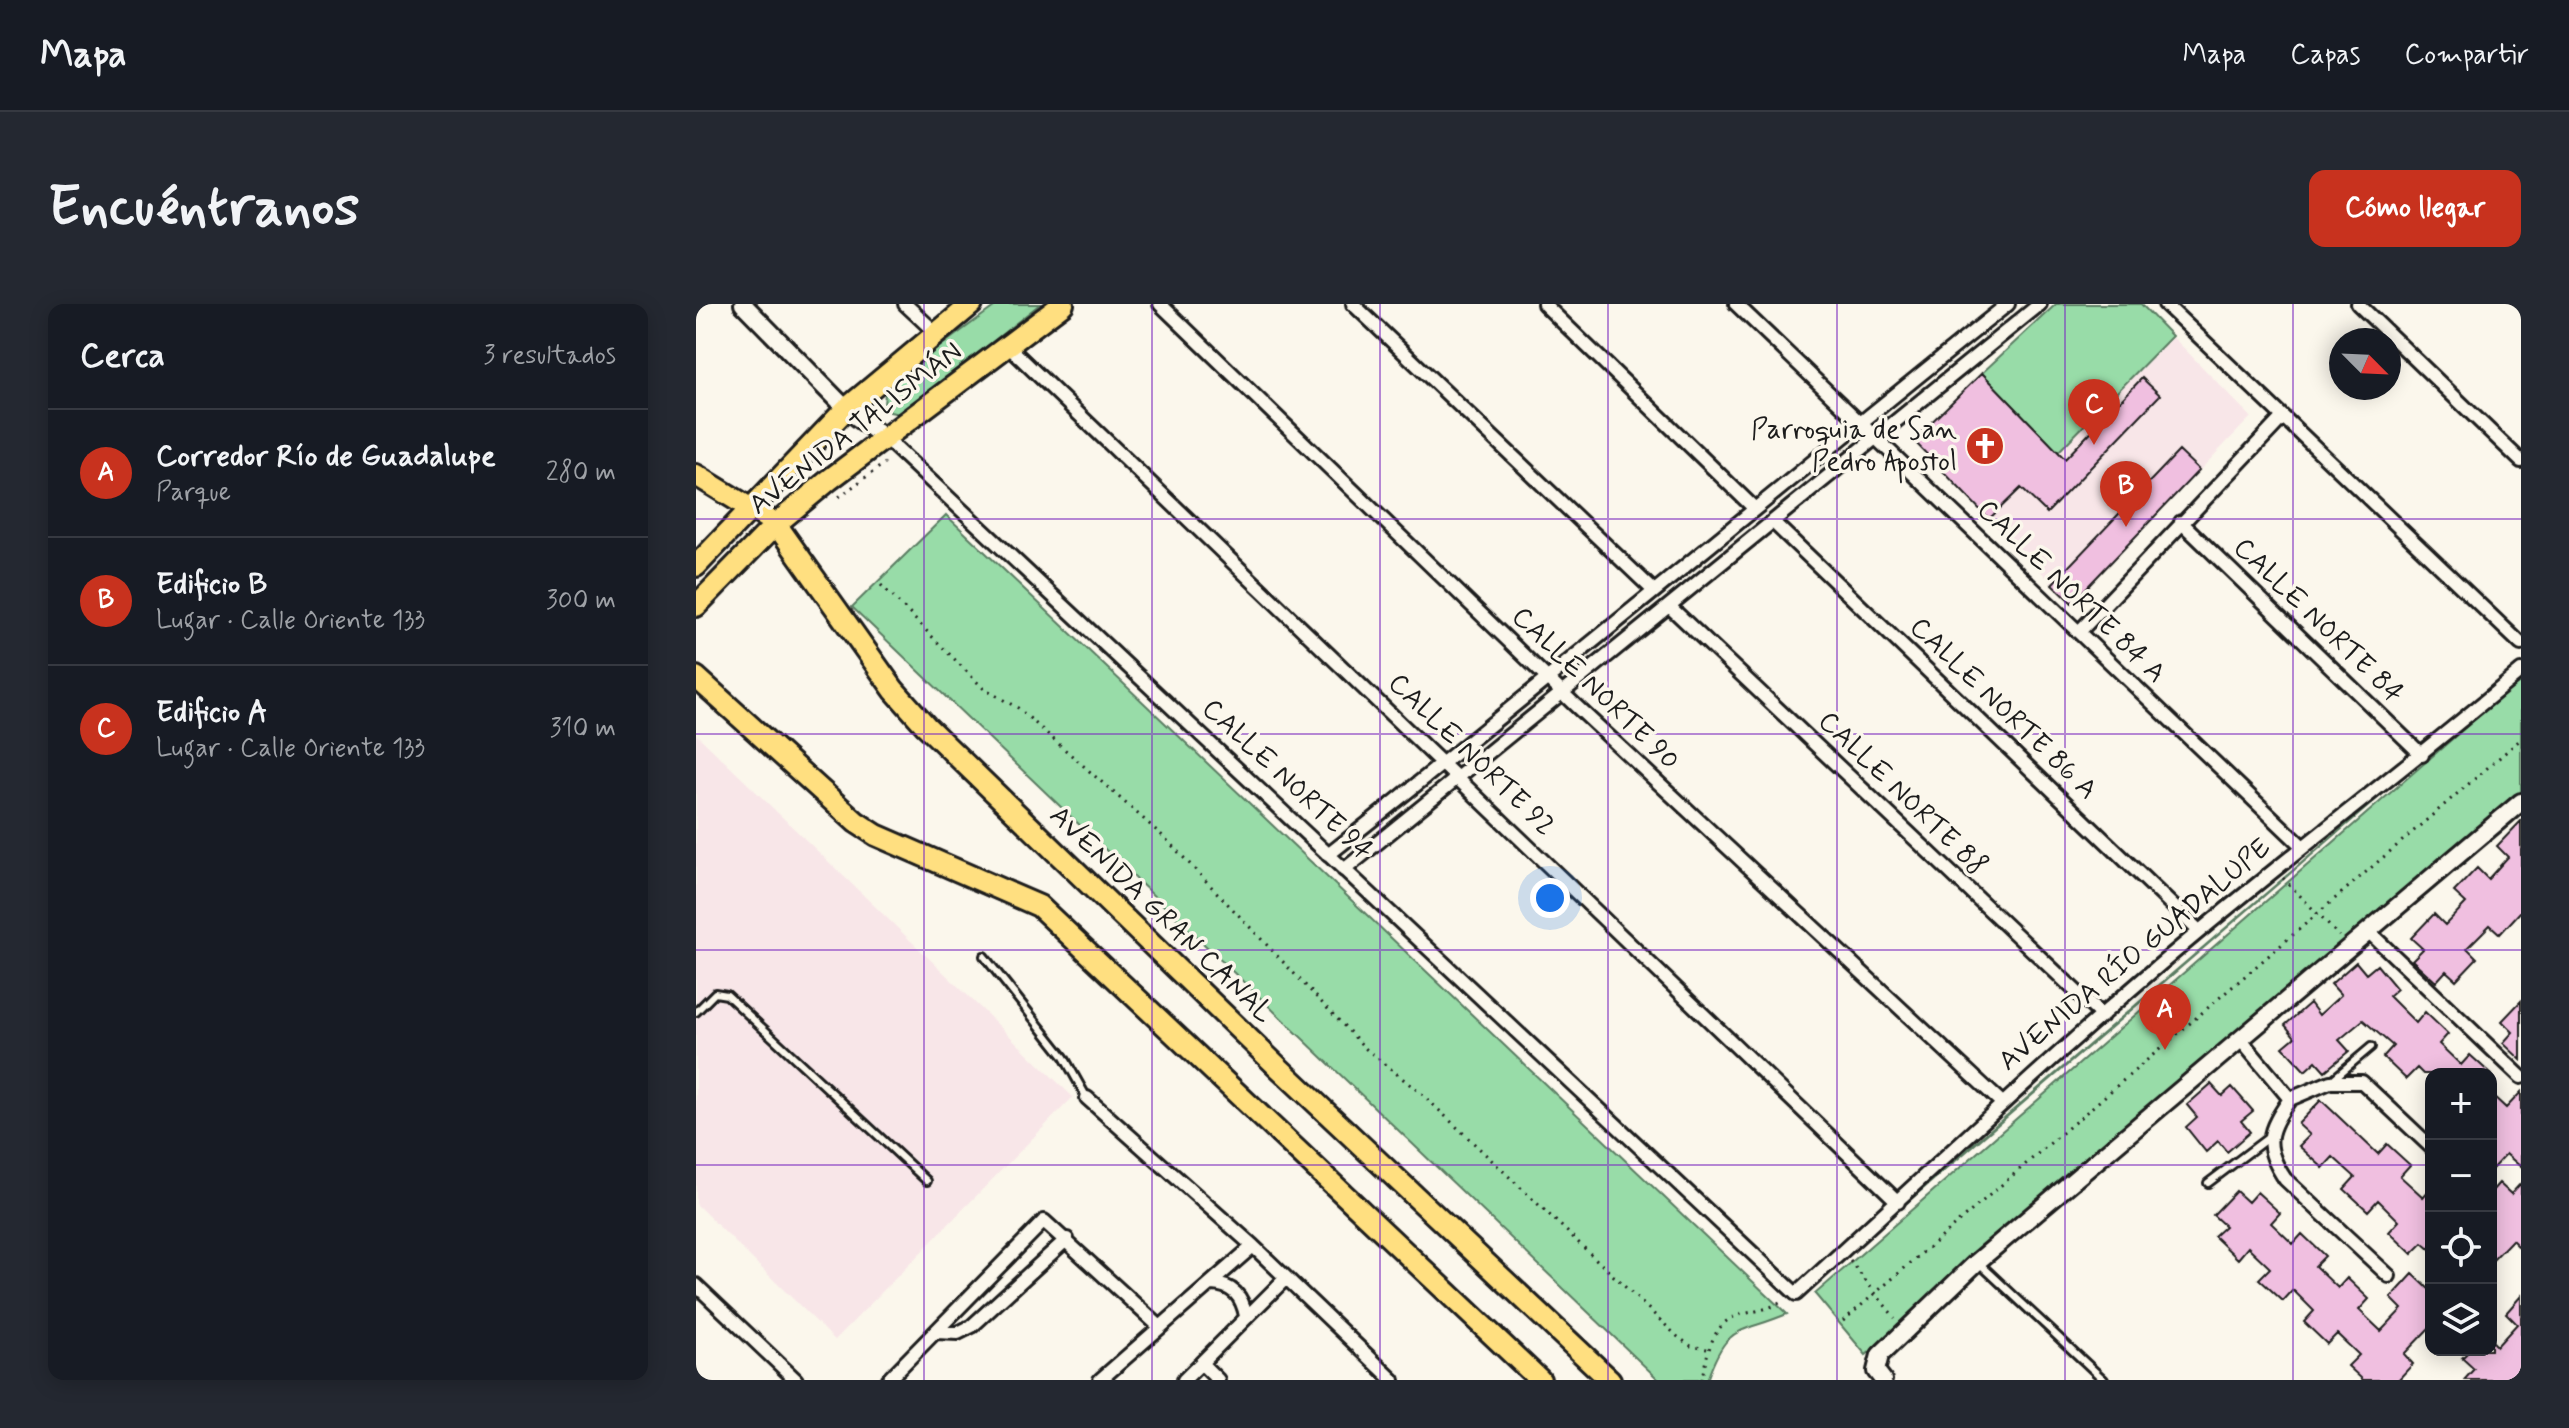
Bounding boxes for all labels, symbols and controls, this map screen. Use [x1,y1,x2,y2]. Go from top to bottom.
text: Mapa [40,31,127,80]
text: Mapa [2182,37,2246,74]
text: Capas [2290,37,2360,74]
text: Compartir [2404,37,2529,74]
button: Cómo llegar [2309,170,2521,247]
text: Encuéntranos [48,172,359,245]
north arrow [2329,328,2401,400]
street label: AVENIDA TALISMÁN [741,333,970,524]
text: Cerca [80,334,165,379]
text: 3 resultados [484,339,616,373]
pin: C [2068,379,2120,445]
place label: Parroquia de San Pedro Apostol [1751,412,1957,484]
church icon: Parroquia de San Pedro Apostol [1964,425,2006,467]
text: Corredor Río de Guadalupe [156,437,496,476]
text: A [97,456,115,490]
text: 280 m [546,456,616,490]
pin: B [2100,461,2152,527]
text: Parque [156,476,231,510]
street label: CALLE NORTE 84 A [1968,492,2174,692]
street label: CALLE NORTE 84 [2225,530,2411,712]
text: Edificio B [156,565,267,604]
text: B [98,584,114,618]
text: 300 m [546,584,616,618]
street label: CALLE NORTE 90 [1503,599,1687,779]
text: Lugar · Calle Oriente 133 [156,604,425,638]
street label: CALLE NORTE 86 A [1901,610,2105,808]
street label: CALLE NORTE 92 [1379,665,1563,845]
street label: CALLE NORTE 94 [1193,691,1381,869]
text: Edificio A [156,693,268,732]
street label: CALLE NORTE 88 [1809,704,1995,884]
text: C [97,712,115,746]
text: 310 m [550,712,616,746]
text: Lugar · Calle Oriente 133 [156,732,425,766]
street label: AVENIDA GRAN CANAL [1041,798,1281,1032]
street label: AVENIDA RÍO GUADALUPE [1991,830,2279,1080]
your location [1530,878,1570,918]
pin: A [2139,984,2191,1050]
map controls [2425,1068,2497,1356]
button: + [2425,1068,2497,1140]
button: − [2425,1140,2497,1212]
button: locate [2425,1212,2497,1284]
button: layers [2425,1284,2497,1356]

